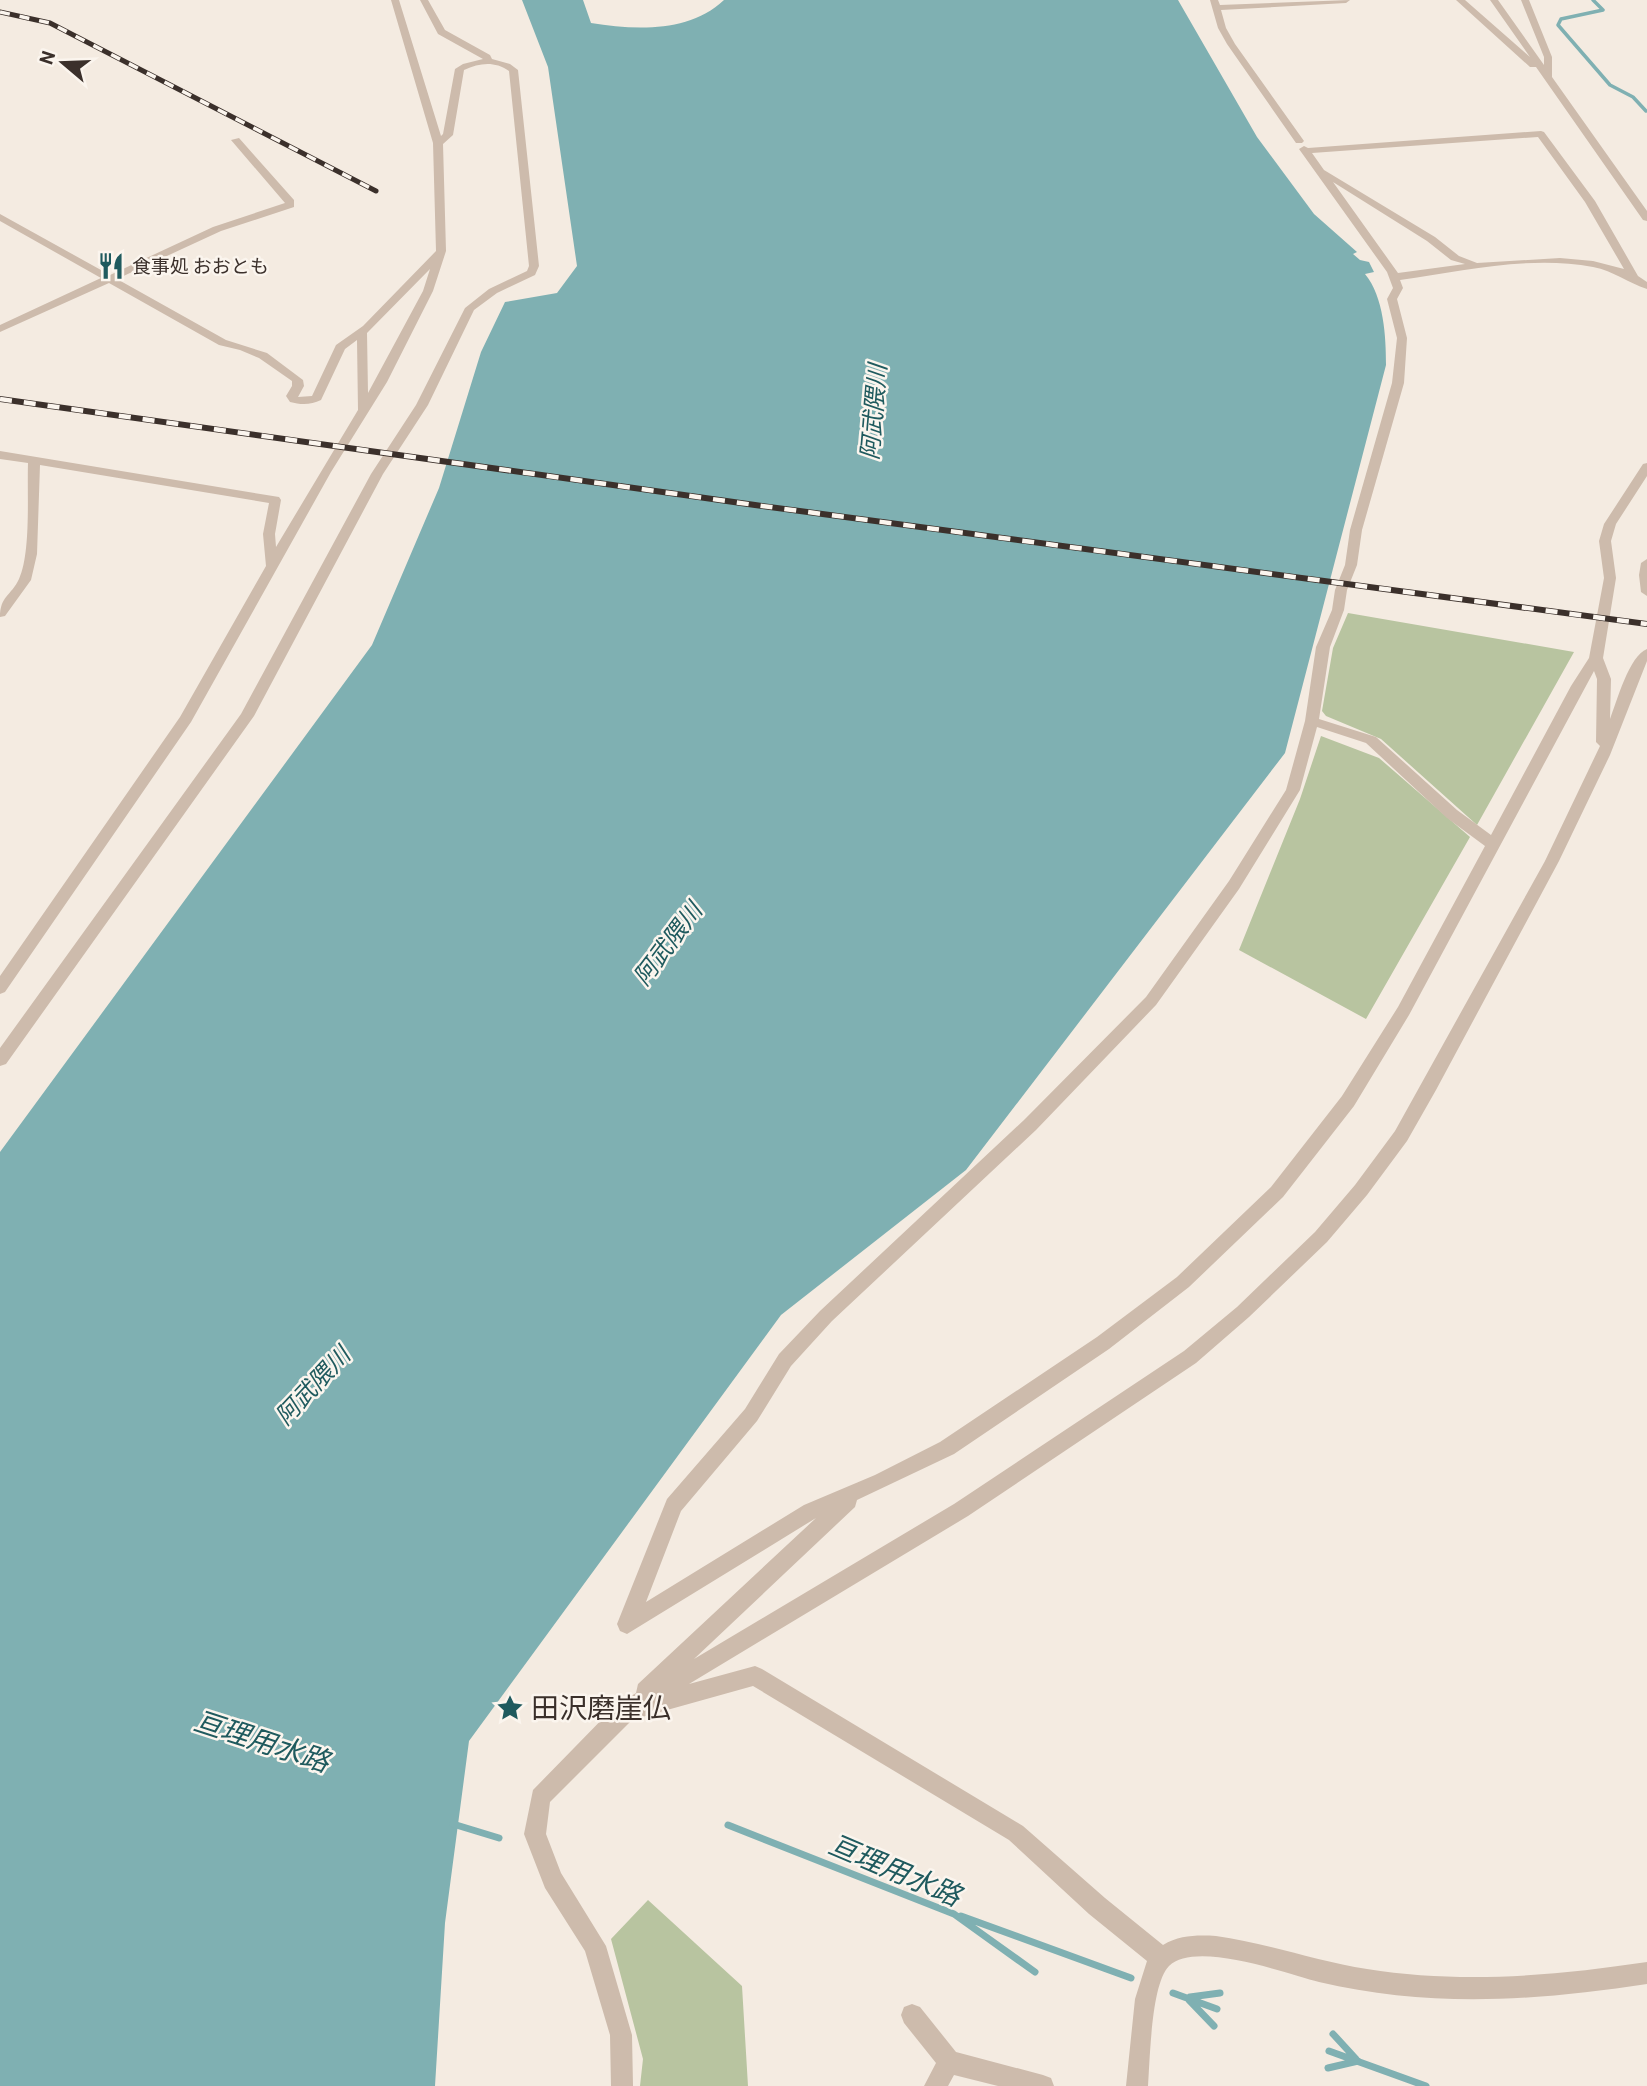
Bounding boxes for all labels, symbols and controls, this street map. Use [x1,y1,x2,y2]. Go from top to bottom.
north arrow [28,28,98,98]
text: N [34,48,59,67]
restaurant icon: 食事処 おおとも [96,251,126,281]
place label: 食事処 おおとも [132,254,269,277]
water label: 阿武隈川 [854,360,891,461]
water label: 阿武隈川 [626,894,709,990]
water label: 阿武隈川 [269,1338,357,1430]
place label: 田沢磨崖仏 [531,1690,671,1724]
place icon: 田沢磨崖仏 [495,1693,525,1723]
water label: 亘理用水路 [190,1702,336,1778]
water label: 亘理用水路 [824,1826,968,1913]

